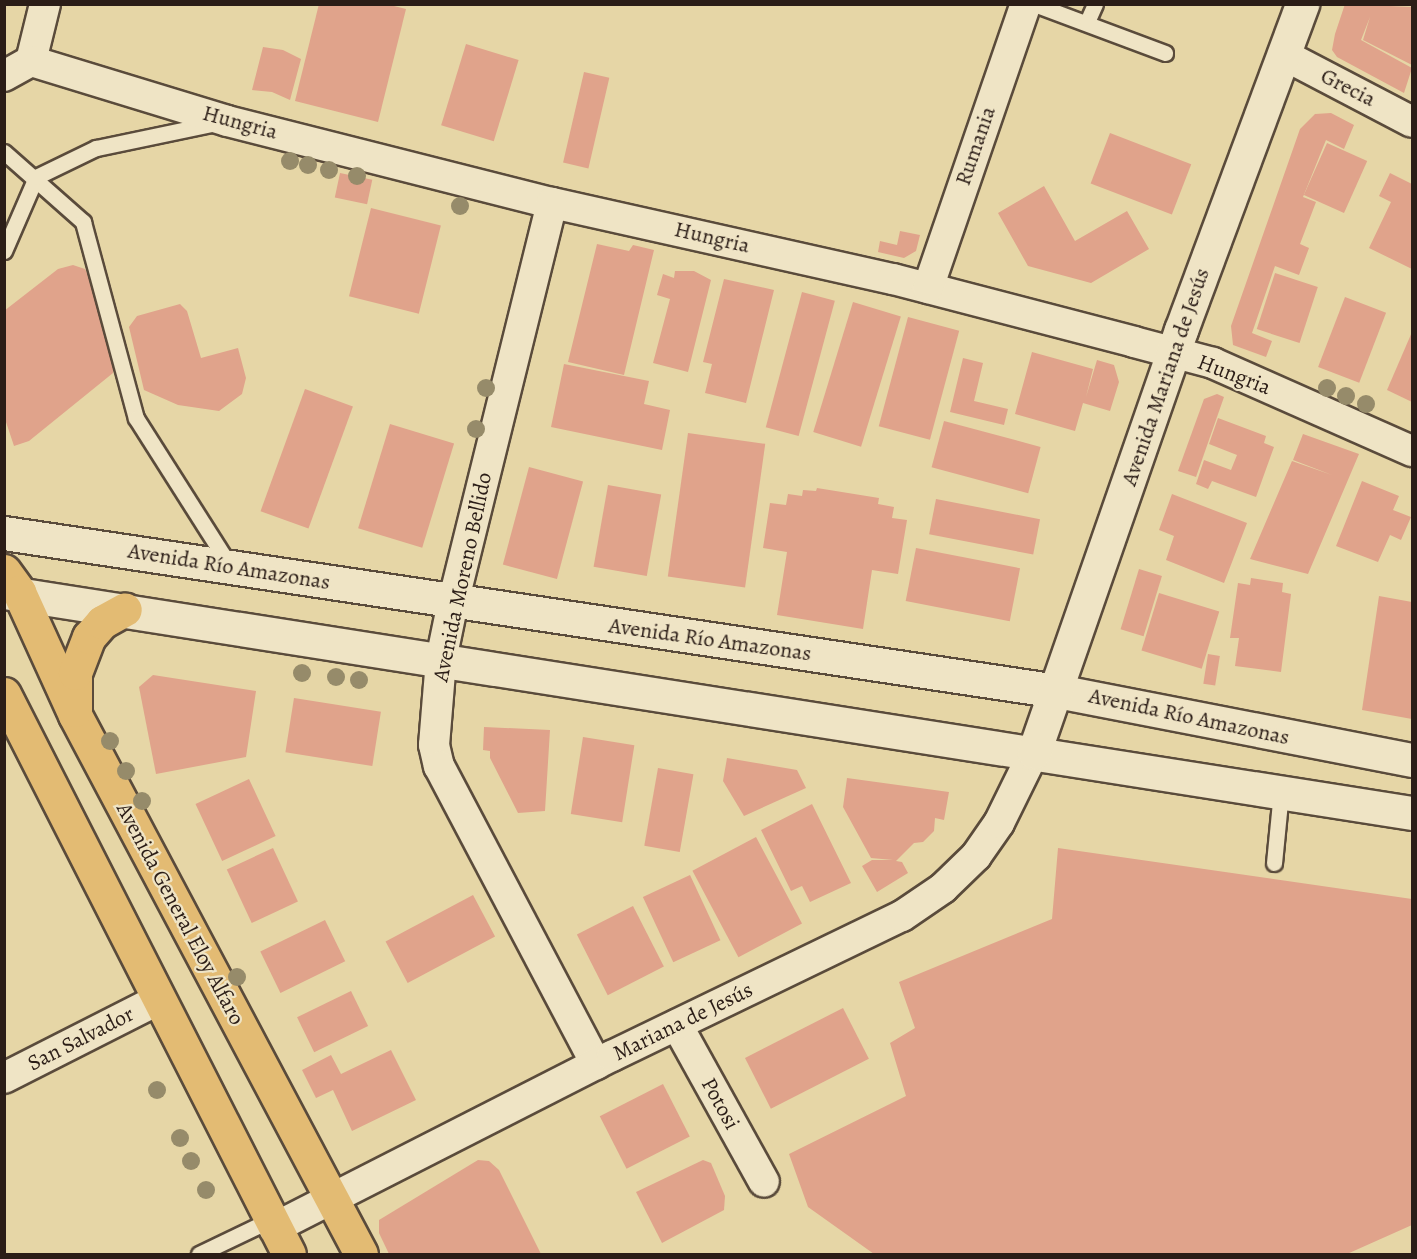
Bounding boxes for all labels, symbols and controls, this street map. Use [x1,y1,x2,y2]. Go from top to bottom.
street label: Grecia [1316,63,1380,113]
street label: Hungria [200,100,280,146]
street label: Rumania [950,103,1002,189]
street label: Hungria [672,217,752,259]
street label: Avenida Mariana de Jesús [1116,265,1216,489]
street label: Hungria [1194,349,1274,401]
street label: Avenida Moreno Bellido [428,470,498,684]
street label: Avenida Río Amazonas [126,538,332,596]
street label: Avenida Río Amazonas [607,613,813,667]
street label: Avenida Río Amazonas [1086,683,1292,751]
street label: Avenida General Eloy Alfaro [110,798,250,1030]
street label: Mariana de Jesús [609,977,757,1067]
street label: San Salvador [24,1001,138,1077]
street label: Potosi [695,1073,745,1135]

